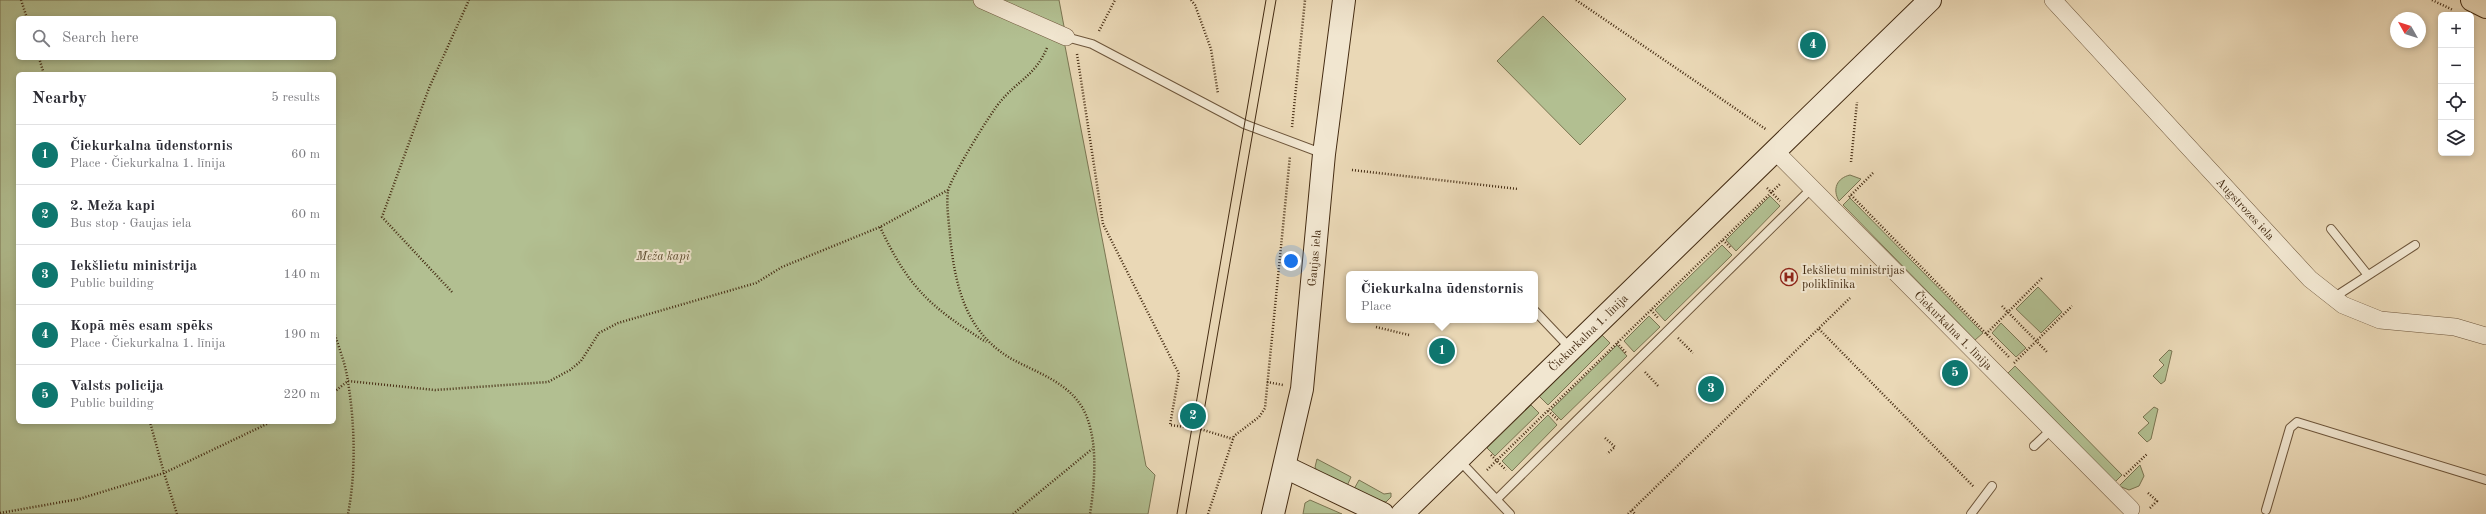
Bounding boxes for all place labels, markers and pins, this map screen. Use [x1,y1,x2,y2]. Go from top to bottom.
pin: 4 [1800,30,1826,60]
place label: Iekšlietu ministrijas poliklīnika [1802,265,1905,291]
hospital icon: Iekšlietu ministrijas poliklīnika [1779,267,1799,287]
pin: 1 [1429,336,1455,366]
pin: 5 [1942,358,1968,388]
pin: 3 [1698,374,1724,404]
pin: 2 [1180,401,1206,431]

